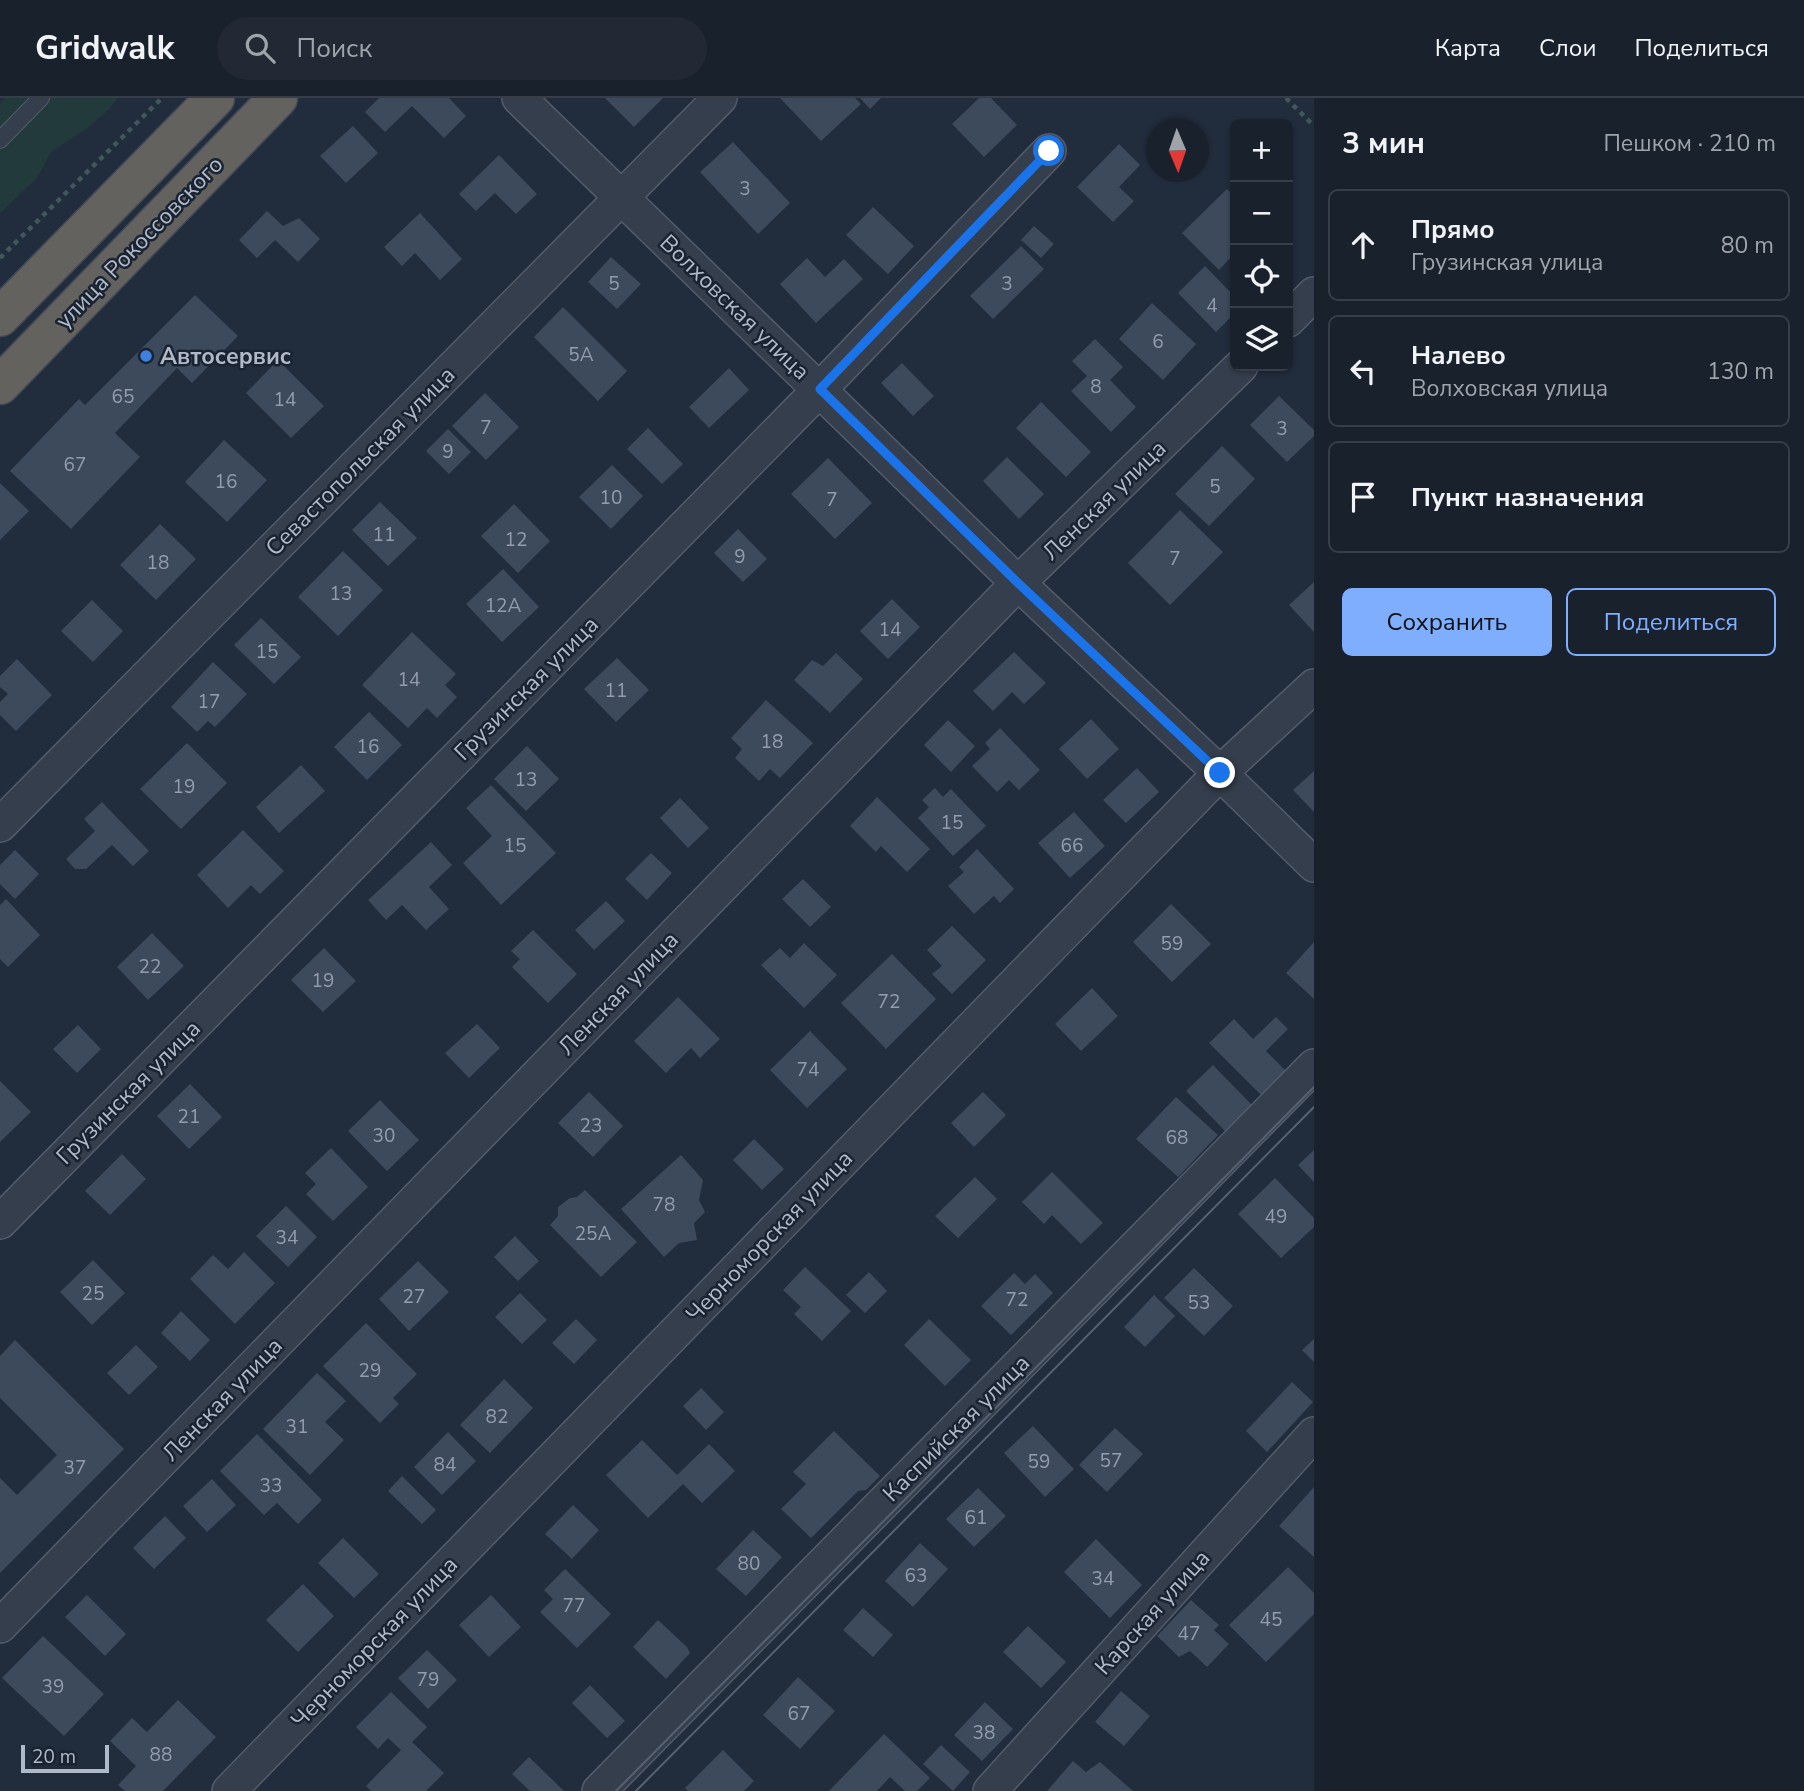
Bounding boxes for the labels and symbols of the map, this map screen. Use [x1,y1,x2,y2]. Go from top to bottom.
north arrow [1146,119,1209,182]
route start [1033,135,1064,166]
street label: улица Рокоссовского [49,149,230,335]
house number: 3 [739,176,751,202]
street label: Волховская улица [653,228,816,387]
house number: 5 [608,271,620,297]
house number: 3 [1001,271,1013,297]
house number: 4 [1206,293,1218,319]
house number: 6 [1152,329,1164,355]
place label: Автосервис [160,341,291,372]
house number: 5А [568,342,594,368]
marker: Автосервис [138,348,154,364]
street label: Севастопольская улица [259,360,462,563]
house number: 8 [1090,374,1102,400]
house number: 65 [112,384,134,410]
house number: 14 [274,387,296,413]
house number: 7 [480,415,492,441]
house number: 3 [1276,416,1288,442]
street label: Ленская улица [1036,433,1173,567]
house number: 9 [442,439,454,465]
house number: 67 [64,452,86,478]
house number: 16 [215,469,237,495]
house number: 5 [1209,474,1221,500]
house number: 10 [600,485,622,511]
house number: 7 [826,487,838,513]
house number: 11 [373,522,395,548]
house number: 12 [505,527,527,553]
house number: 9 [734,544,746,570]
house number: 7 [1169,546,1181,572]
house number: 18 [147,550,169,576]
house number: 13 [330,581,352,607]
house number: 12А [485,593,521,619]
street label: Грузинская улица [447,609,605,767]
house number: 14 [879,617,901,643]
house number: 15 [256,639,278,665]
house number: 14 [398,667,420,693]
house number: 11 [605,678,627,704]
house number: 17 [198,689,220,715]
house number: 18 [761,729,783,755]
house number: 16 [357,734,379,760]
route end [1204,757,1235,788]
house number: 13 [515,767,537,793]
house number: 19 [173,774,195,800]
house number: 15 [941,810,963,836]
house number: 15 [504,833,526,859]
house number: 66 [1061,833,1083,859]
street label: Ленская улица [551,925,685,1062]
house number: 59 [1161,931,1183,957]
house number: 22 [139,954,161,980]
house number: 19 [312,968,334,994]
house number: 72 [878,989,900,1015]
street label: Грузинская улица [49,1013,207,1171]
house number: 74 [797,1057,819,1083]
house number: 21 [178,1104,200,1130]
house number: 23 [580,1113,602,1139]
house number: 30 [373,1123,395,1149]
house number: 68 [1166,1125,1188,1151]
street label: Черноморская улица [679,1144,860,1329]
house number: 78 [653,1192,675,1218]
house number: 49 [1265,1204,1287,1230]
house number: 25А [575,1221,611,1247]
house number: 34 [276,1225,298,1251]
house number: 25 [82,1281,104,1307]
house number: 27 [403,1284,425,1310]
house number: 72 [1006,1287,1028,1313]
house number: 53 [1188,1290,1210,1316]
street label: Ленская улица [155,1331,289,1468]
street label: Каспийская улица [876,1348,1037,1509]
house number: 29 [359,1358,381,1384]
house number: 82 [486,1404,508,1430]
house number: 31 [286,1414,308,1440]
house number: 57 [1100,1448,1122,1474]
house number: 59 [1028,1449,1050,1475]
house number: 84 [434,1452,456,1478]
house number: 37 [64,1455,86,1481]
house number: 33 [260,1473,282,1499]
house number: 61 [965,1505,987,1531]
street label: Карская улица [1088,1543,1217,1682]
street label: Черноморская улица [284,1550,465,1735]
house number: 80 [738,1551,760,1577]
house number: 63 [905,1563,927,1589]
house number: 34 [1092,1566,1114,1592]
house number: 77 [563,1593,585,1619]
house number: 45 [1260,1607,1282,1633]
house number: 47 [1178,1621,1200,1647]
house number: 79 [417,1667,439,1693]
house number: 39 [42,1674,64,1700]
house number: 67 [788,1701,810,1727]
house number: 38 [973,1720,995,1746]
scale bar [21,1742,108,1774]
house number: 88 [150,1742,172,1768]

